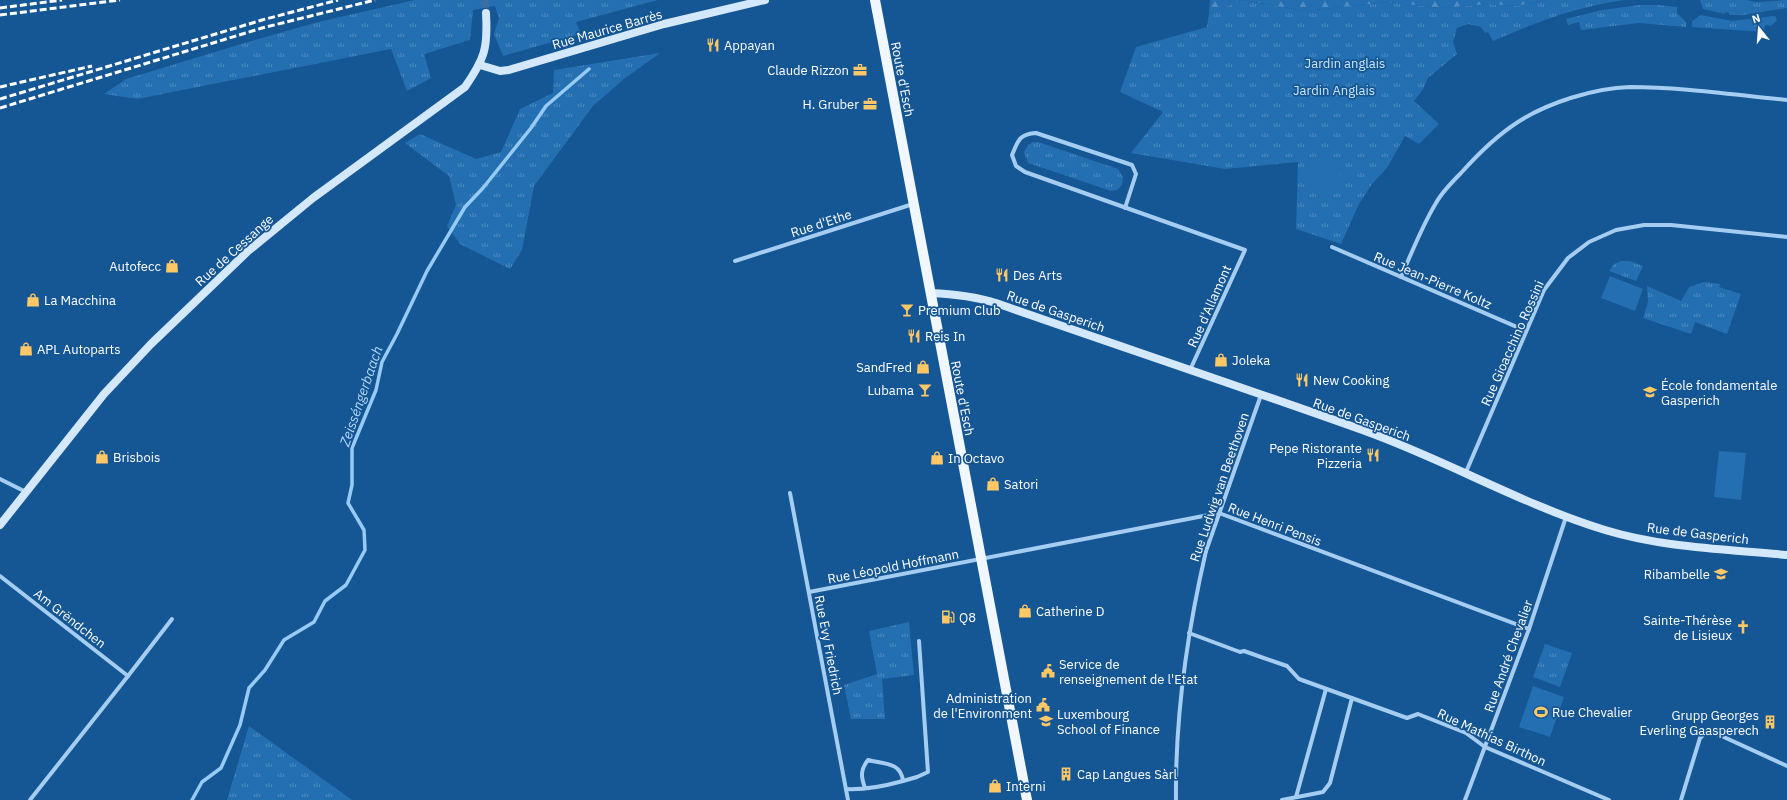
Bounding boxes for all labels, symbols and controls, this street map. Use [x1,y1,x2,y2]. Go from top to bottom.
street label: Rue Maurice Barrès [550,6,664,53]
north arrow [1739,8,1779,48]
text: N [1750,11,1762,26]
restaurant icon: Appayan [705,37,721,53]
place label: Appayan [724,37,775,54]
street label: Route d'Esch [887,40,918,118]
park label: Jardin anglais [1305,55,1385,72]
place label: Claude Rizzon [767,62,849,79]
office icon: Claude Rizzon [852,62,868,78]
park label: Jardin Anglais [1293,82,1375,99]
place label: H. Gruber [803,96,859,113]
office icon: H. Gruber [862,96,878,112]
street label: Rue d'Ethe [788,206,854,241]
street label: Rue de Cessange [192,211,277,290]
street label: Rue Jean-Pierre Koltz [1371,248,1494,313]
place label: Autofecc [109,258,161,275]
shop icon: Autofecc [164,258,180,274]
street label: Rue d'Allamont [1184,262,1235,350]
restaurant icon: Des Arts [994,267,1010,283]
place label: Des Arts [1013,267,1062,284]
street label: Rue Gioacchino Rossini [1477,278,1548,409]
street label: Rue de Gasperich [1005,287,1107,336]
shop icon: La Macchina [25,292,41,308]
place label: La Macchina [44,292,116,309]
bar icon: Premium Club [899,302,915,318]
place label: Premium Club [918,302,1001,319]
restaurant icon: Reis In [906,328,922,344]
place label: Reis In [925,328,966,345]
shop icon: APL Autoparts [18,341,34,357]
place label: APL Autoparts [37,341,121,358]
water label: Zeisséngerbaach [335,343,387,450]
shop icon: Joleka [1213,352,1229,368]
place label: Joleka [1232,352,1270,369]
place label: SandFred [856,359,912,376]
shop icon: SandFred [915,359,931,375]
street label: Route d'Esch [947,359,978,437]
restaurant icon: New Cooking [1294,372,1310,388]
place label: New Cooking [1313,372,1389,389]
place label: École fondamentale Gasperich [1661,377,1777,409]
place label: Lubama [867,382,914,399]
bar icon: Lubama [917,382,933,398]
school or university icon: École fondamentale Gasperich [1642,384,1658,400]
street label: Rue de Gasperich [1311,394,1413,445]
street label: Rue Ludwig van Beethoven [1186,410,1253,564]
place label: Pepe Ristorante Pizzeria [1269,440,1362,472]
restaurant icon: Pepe Ristorante Pizzeria [1365,447,1381,463]
shop icon: Brisbois [94,449,110,465]
place label: Brisbois [113,449,160,466]
shop icon: In Octavo [929,450,945,466]
place label: In Octavo [948,450,1004,467]
shop icon: Satori [985,476,1001,492]
place label: Satori [1004,476,1038,493]
street label: Rue Henri Pensis [1226,499,1324,550]
street label: Rue de Gasperich [1646,519,1750,548]
street label: Rue Léopold Hoffmann [826,545,960,588]
place label: Ribambelle [1644,566,1710,583]
school or university icon: Ribambelle [1713,566,1729,582]
street label: Am Grëndchen [30,585,109,652]
street label: Rue Evy Friedrich [811,594,846,696]
street label: Rue André Chevalier [1480,597,1537,715]
shop icon: Catherine D [1017,603,1033,619]
place label: Catherine D [1036,603,1104,620]
fuel station icon: Q8 [940,609,956,625]
place label: Q8 [959,609,976,626]
place label: Sainte-Thérèse de Lisieux [1643,612,1732,644]
church icon: Sainte-Thérèse de Lisieux [1735,619,1751,635]
place label: Service de renseignement de l'Etat [1059,656,1198,688]
public building icon: Service de renseignement de l'Etat [1040,663,1056,679]
place label: Administration de l'Environment [933,690,1032,722]
public building icon: Administration de l'Environment [1035,697,1051,713]
sports icon: Rue Chevalier [1533,704,1549,720]
place label: Rue Chevalier [1552,704,1633,721]
street label: Rue Mathias Birthon [1435,705,1549,770]
place label: Luxembourg School of Finance [1057,706,1160,738]
place label: Grupp Georges Everling Gaasperech [1639,707,1759,739]
school or university icon: Luxembourg School of Finance [1038,713,1054,729]
building icon: Grupp Georges Everling Gaasperech [1762,714,1778,730]
building icon: Cap Langues Sàrl [1058,766,1074,782]
place label: Cap Langues Sàrl [1077,766,1177,783]
shop icon: Interni [987,778,1003,794]
place label: Interni [1006,778,1046,795]

